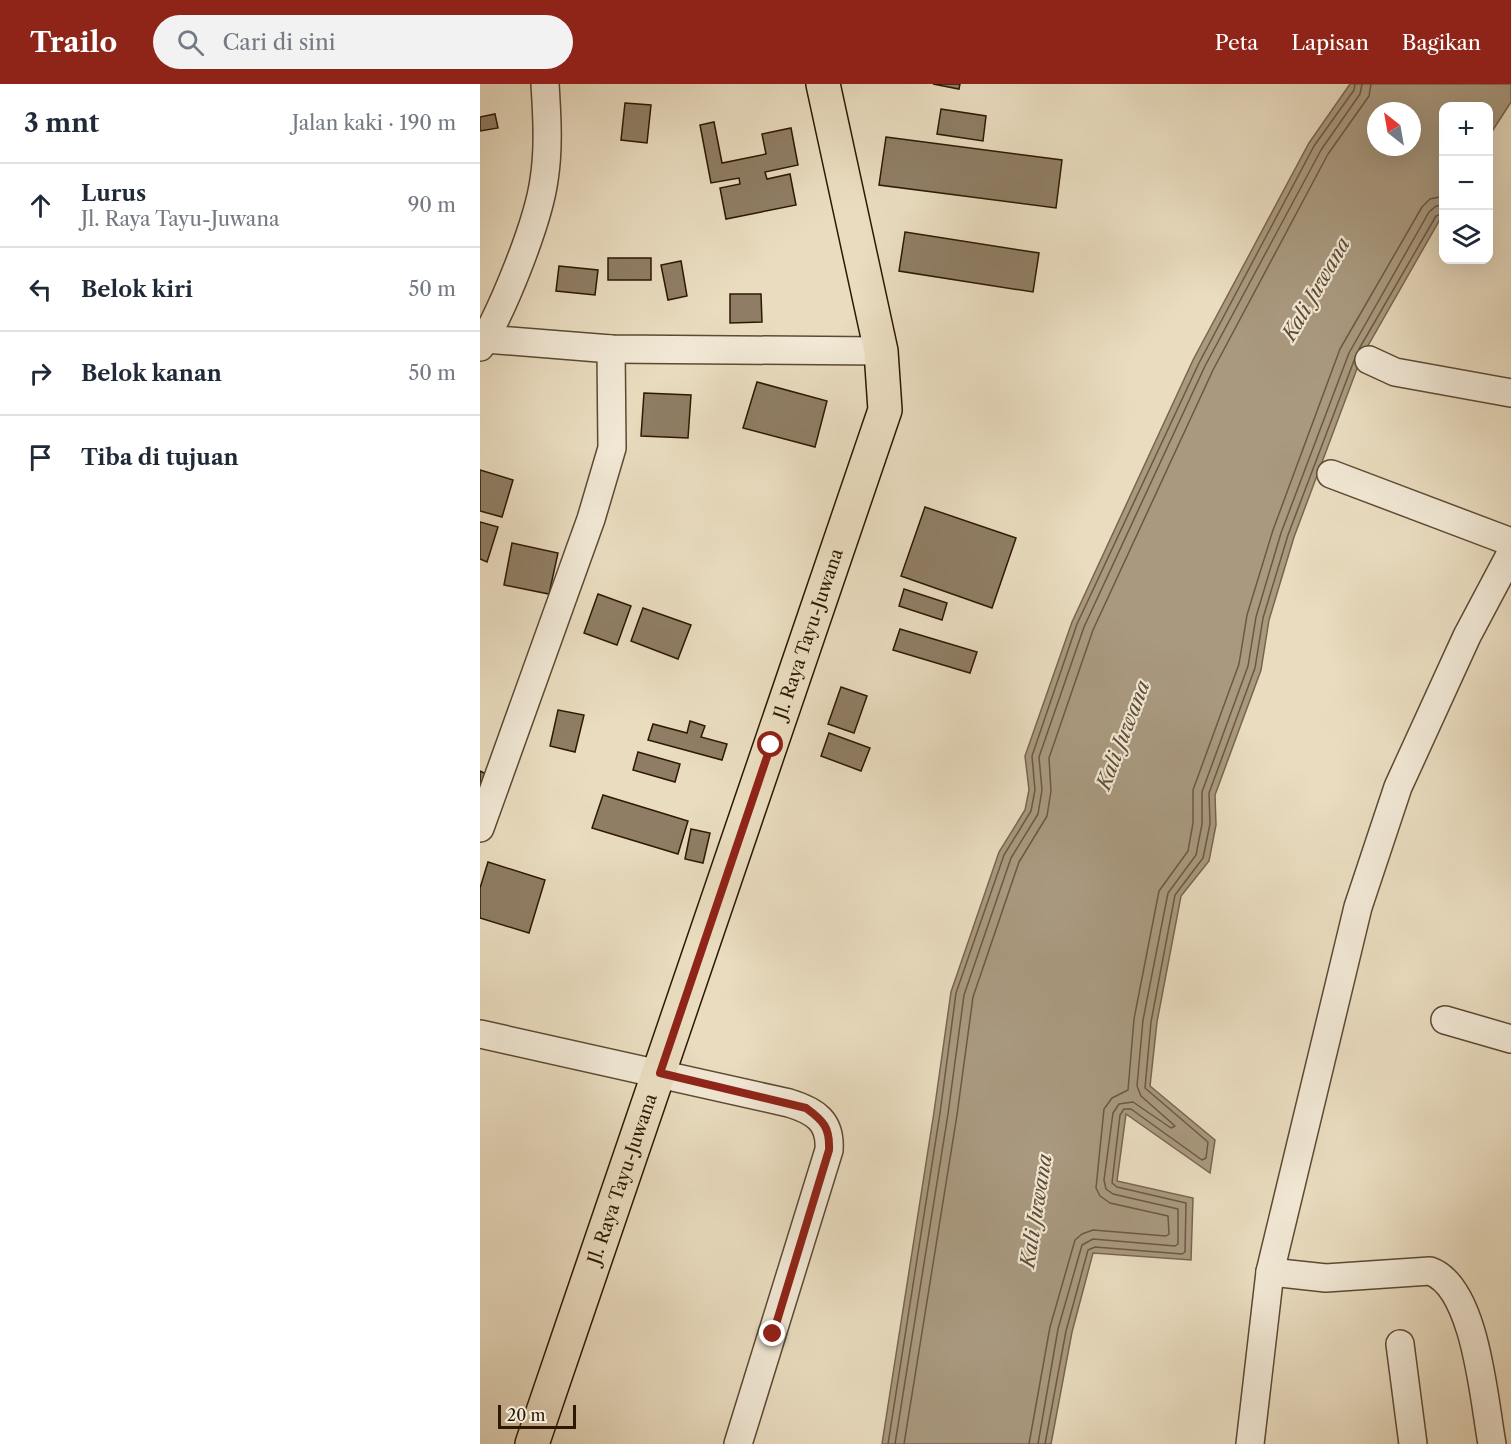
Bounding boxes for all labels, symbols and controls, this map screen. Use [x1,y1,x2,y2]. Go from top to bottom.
search box [153,15,573,69]
text: Trailo [30,25,117,59]
icon: search [174,26,207,59]
text: Cari di sini [222,29,336,56]
text: Peta [1215,30,1258,55]
text: Lapisan [1291,30,1369,55]
text: Bagikan [1402,30,1481,55]
north arrow [1367,102,1421,156]
map controls [1439,102,1493,264]
button: + [1439,102,1493,156]
text: 3 mnt [24,107,99,139]
text: Jalan kaki · 190 m [292,111,456,135]
button: − [1439,156,1493,210]
text: Lurus [81,180,146,207]
icon: ahead [24,189,57,222]
text: 90 m [408,193,456,217]
text: Jl. Raya Tayu-Juwana [81,207,279,231]
button: layers [1439,210,1493,264]
water label: Kali Juwana [1276,233,1355,347]
icon: left [24,273,57,306]
text: Belok kiri [81,276,193,303]
text: 50 m [409,277,456,301]
icon: right [24,357,57,390]
text: Belok kanan [81,360,222,387]
text: 50 m [409,361,456,385]
icon: arrive [24,441,57,474]
text: Tiba di tujuan [81,444,239,471]
street label: Jl. Raya Tayu-Juwana [768,545,848,725]
water label: Kali Juwana [1090,677,1155,795]
route start [757,731,783,757]
street label: Jl. Raya Tayu-Juwana [582,1090,662,1270]
water label: Kali Juwana [1015,1152,1057,1272]
route end [759,1320,785,1346]
scale bar [498,1402,576,1430]
text: 20 m [507,1405,546,1425]

